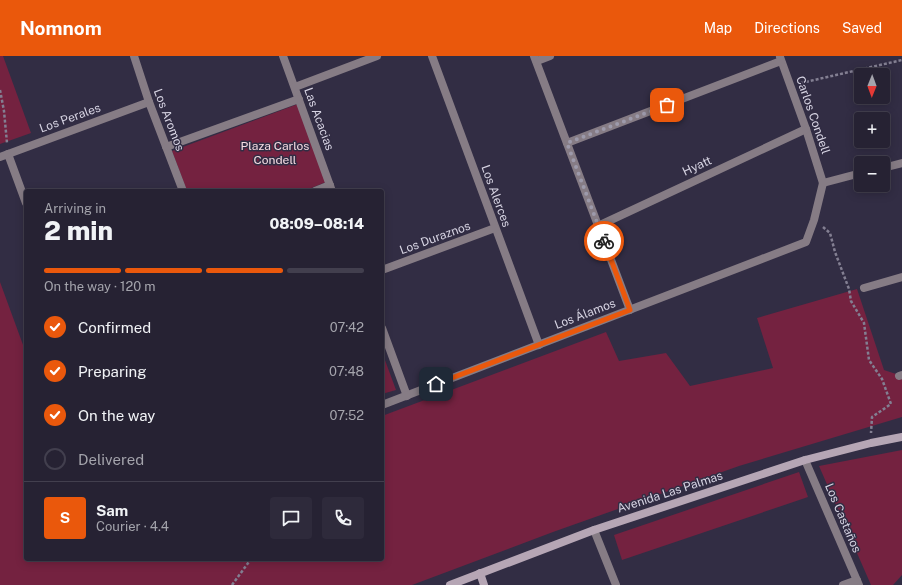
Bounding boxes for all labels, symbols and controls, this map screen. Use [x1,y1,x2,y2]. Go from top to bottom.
text: Nomnom [20,17,102,39]
text: Map [704,20,732,36]
text: Directions [754,20,820,36]
text: Saved [842,20,882,36]
north arrow [854,68,890,104]
map controls [854,68,890,192]
street label: Carlos Condell [793,74,833,156]
street label: Las Acacias [301,86,337,152]
street label: Los Aromos [151,87,187,153]
pin [650,88,684,122]
icon: bag [656,94,678,116]
street label: Los Perales [38,100,102,136]
button: + [854,112,890,148]
park label: Plaza Carlos Condell [241,139,309,167]
street label: Hyatt [680,153,714,179]
button: − [854,156,890,192]
street label: Los Alerces [478,163,514,229]
text: Arriving in [44,201,106,216]
text: 2 min [44,215,113,246]
text: 08:09–08:14 [269,215,364,232]
street label: Los Duraznos [398,219,472,257]
courier [584,221,624,261]
icon: bike [593,230,615,252]
text: On the way · 120 m [44,279,156,294]
street label: Los Álamos [552,296,618,332]
icon: check [44,316,66,338]
text: Confirmed [78,319,151,336]
text: 07:42 [330,320,364,335]
icon: check [44,360,66,382]
text: Preparing [78,363,147,380]
text: 07:48 [329,364,364,379]
pin [419,367,453,401]
icon: home [425,373,447,395]
icon: check [44,404,66,426]
text: On the way [78,407,155,424]
text: 07:52 [329,408,364,423]
text: Delivered [78,451,144,468]
street label: Avenida Las Palmas [615,468,725,516]
street label: Los Castaños [822,481,864,555]
button: chat [270,497,312,539]
button: phone [322,497,364,539]
text: Sam [96,502,128,519]
text: S [60,509,70,526]
text: Courier · 4.4 [96,519,169,534]

